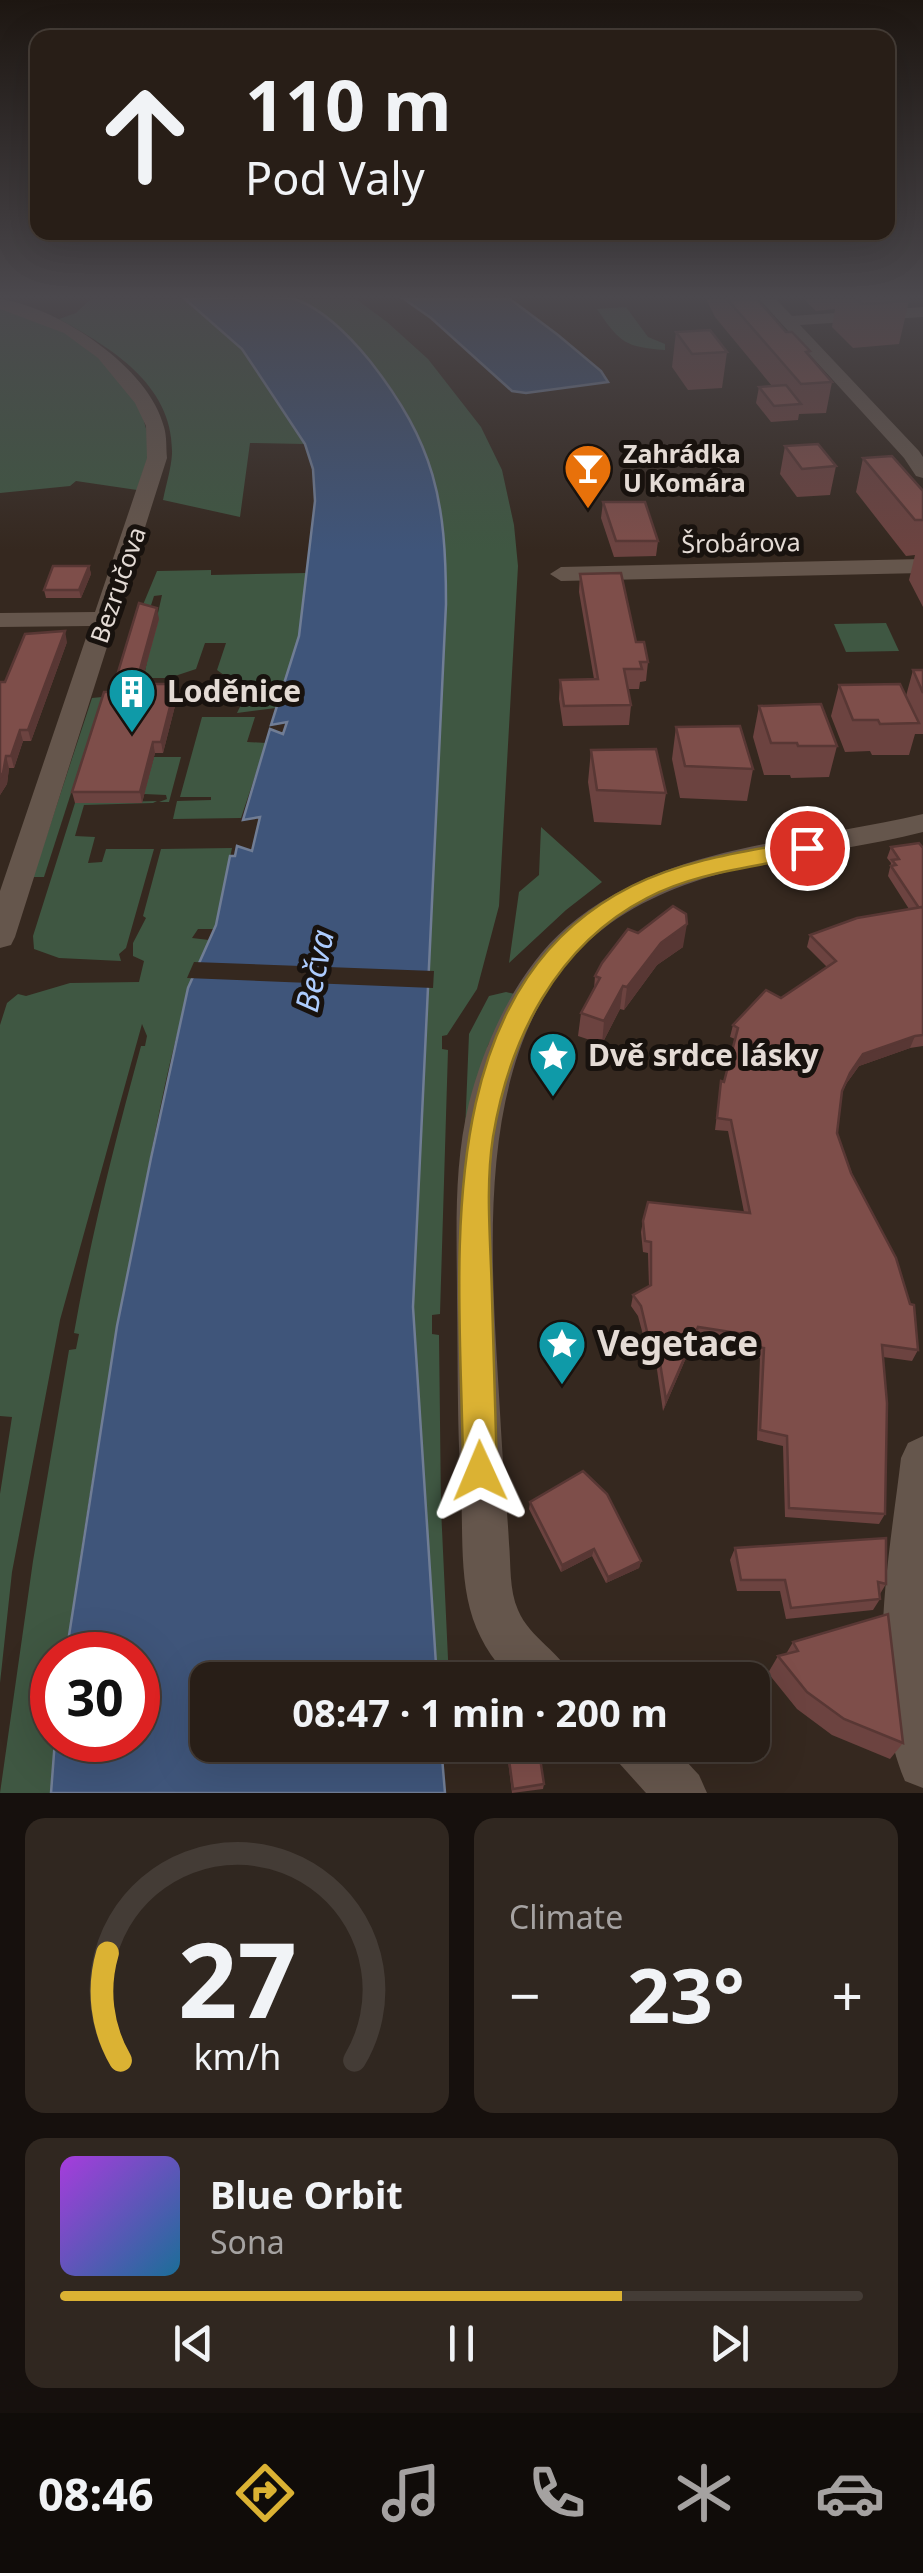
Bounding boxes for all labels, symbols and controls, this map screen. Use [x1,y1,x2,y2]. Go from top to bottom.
text: 110 m [245,56,452,152]
icon: ahead [80,70,210,200]
text: Pod Valy [245,147,425,208]
place label: Zahrádka U Komára [623,436,746,499]
bar icon: Zahrádka U Komára [562,442,614,510]
street label: Bezručova [81,522,153,647]
street label: Šrobárova [681,524,801,560]
building icon: Loděnice [106,666,158,734]
place label: Loděnice [167,670,301,711]
pin [765,806,850,891]
icon: arrive [780,821,835,876]
water label: Bečva [284,926,343,1016]
place icon: Dvě srdce lásky [527,1030,579,1098]
place label: Dvě srdce lásky [588,1034,819,1075]
place icon: Vegetace [536,1318,588,1386]
place label: Vegetace [597,1319,758,1366]
position arrow [428,1419,532,1523]
speed limit sign: 30 [30,1632,160,1762]
text: 08:47 · 1 min · 200 m [292,1686,668,1738]
text: Climate [509,1895,623,1938]
text: 27 [178,1907,296,2048]
text: 23° [627,1943,745,2045]
text: − [509,1957,540,2032]
text: + [832,1957,863,2032]
text: km/h [193,2032,281,2080]
text: Blue Orbit [210,2168,403,2220]
text: Sona [210,2220,285,2263]
icon: previous [166,2316,221,2371]
icon: pause [434,2316,489,2371]
icon: next [702,2316,757,2371]
icon: directions [230,2458,300,2528]
icon: music [376,2458,446,2528]
icon: phone [522,2458,592,2528]
icon: climate [669,2458,739,2528]
icon: car [815,2458,885,2528]
text: 08:46 [38,2463,154,2524]

